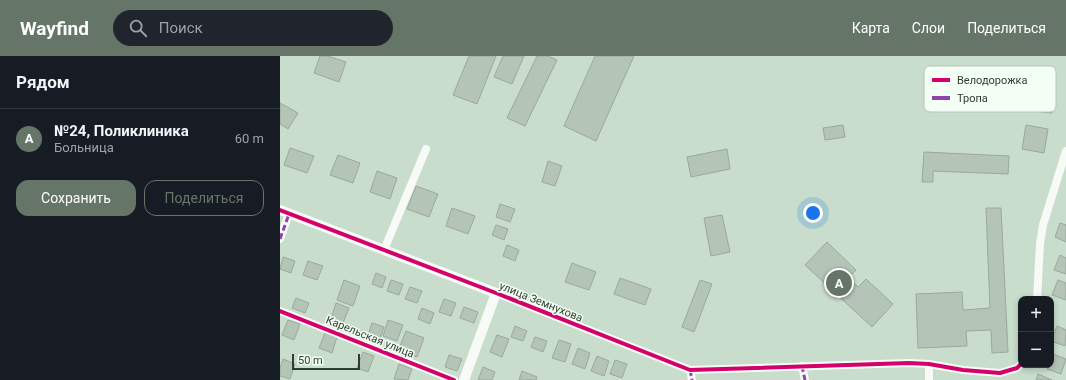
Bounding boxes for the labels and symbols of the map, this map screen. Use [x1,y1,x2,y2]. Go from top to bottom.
legend [924,66,1056,112]
text: Велодорожка [957,74,1028,87]
text: Тропа [957,92,988,105]
your location [803,203,823,223]
pin: A [826,268,852,298]
street label: улица Земнухова [497,279,585,325]
street label: Карельская улица [324,313,416,361]
scale bar [292,352,360,371]

